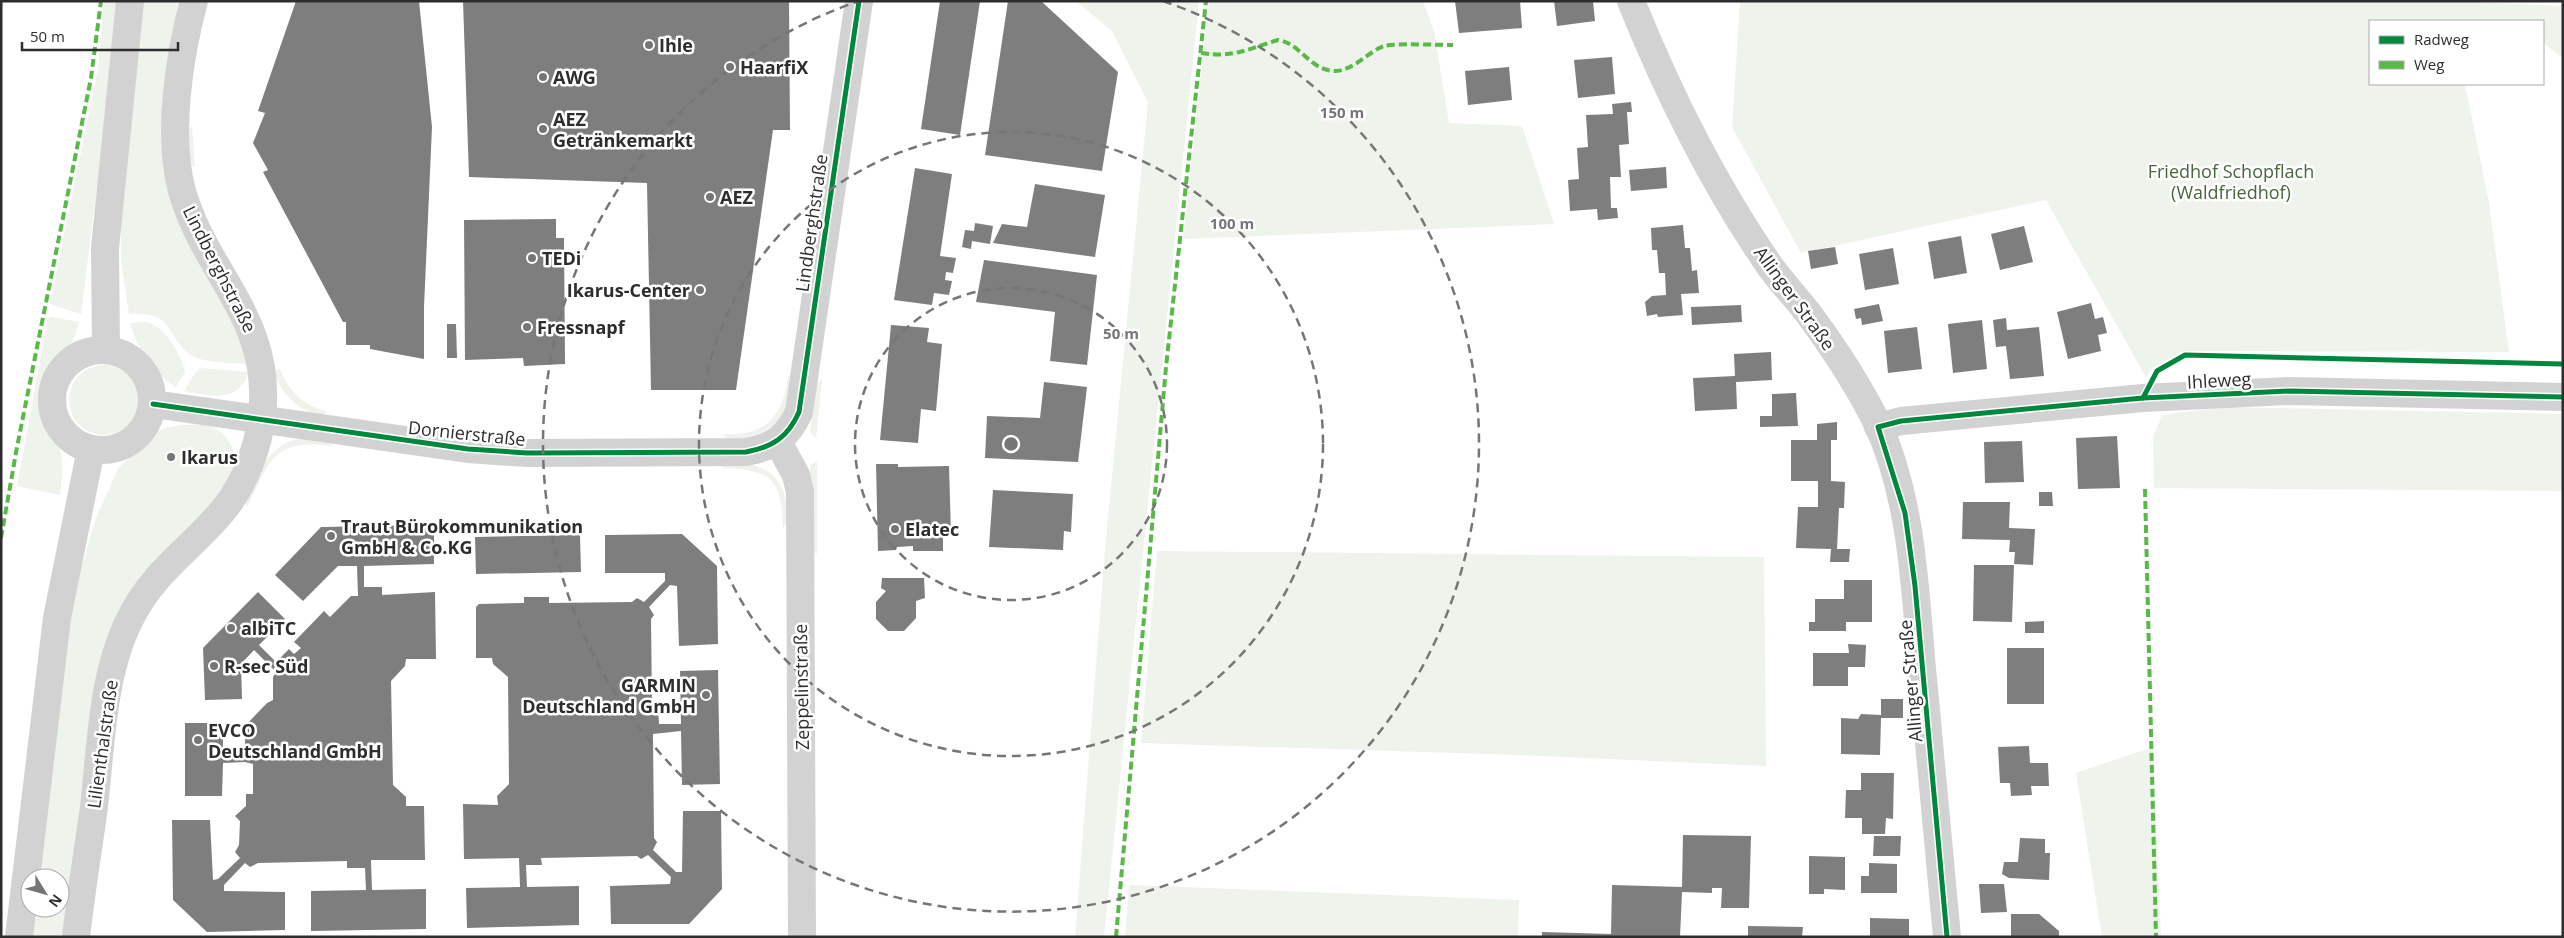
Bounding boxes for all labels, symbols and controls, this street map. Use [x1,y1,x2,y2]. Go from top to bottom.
scale bar [22,20,179,52]
legend [2369,20,2544,85]
text: 50 m [30,26,65,46]
text: Radweg [2414,29,2469,49]
place label: Ihle [659,33,693,57]
marker: Ihle [643,39,655,51]
text: Weg [2414,54,2444,74]
place label: HaarfiX [740,55,808,79]
marker: HaarfiX [724,61,736,73]
place label: AWG [553,65,596,89]
marker: AWG [537,71,549,83]
text: 150 m [1320,102,1364,122]
place label: AEZ Getränkemarkt [553,107,693,152]
marker: AEZ Getränkemarkt [537,123,549,135]
street label: Lindberghstraße [789,153,833,293]
park label: Friedhof Schopflach (Waldfriedhof) [2148,159,2314,204]
place label: AEZ [720,185,753,209]
marker: AEZ [704,191,716,203]
street label: Lindberghstraße [178,202,262,336]
text: 100 m [1210,213,1254,233]
street label: Allinger Straße [1749,241,1841,355]
place label: TEDi [542,246,581,270]
marker: TEDi [526,252,538,264]
place label: Ikarus-Center [567,278,690,302]
marker: Ikarus-Center [694,284,706,296]
place label: Fressnapf [537,315,626,339]
marker: Fressnapf [521,321,533,333]
text: 50 m [1103,323,1139,343]
street label: Ihleweg [2186,366,2252,394]
street label: Dornierstraße [407,415,527,451]
centre of rings [1002,435,1020,453]
place label: Ikarus [181,445,238,469]
marker: Ikarus [165,451,177,463]
place label: Traut Bürokommunikation GmbH & Co.KG [341,514,583,559]
place label: Elatec [905,517,959,541]
marker: Elatec [889,523,901,535]
marker: Traut Bürokommunikation GmbH & Co.KG [325,530,337,542]
place label: albiTC [241,616,296,640]
street label: Allinger Straße [1893,619,1927,743]
marker: albiTC [225,622,237,634]
street label: Zeppelinstraße [788,624,814,750]
place label: R-sec Süd [224,654,308,678]
marker: R-sec Süd [208,660,220,672]
place label: GARMIN Deutschland GmbH [522,673,696,718]
street label: Lilienthalstraße [81,678,123,810]
marker: GARMIN Deutschland GmbH [700,689,712,701]
place label: EVCO Deutschland GmbH [208,718,382,763]
marker: EVCO Deutschland GmbH [192,734,204,746]
north arrow [20,868,70,918]
text: N [45,891,67,911]

